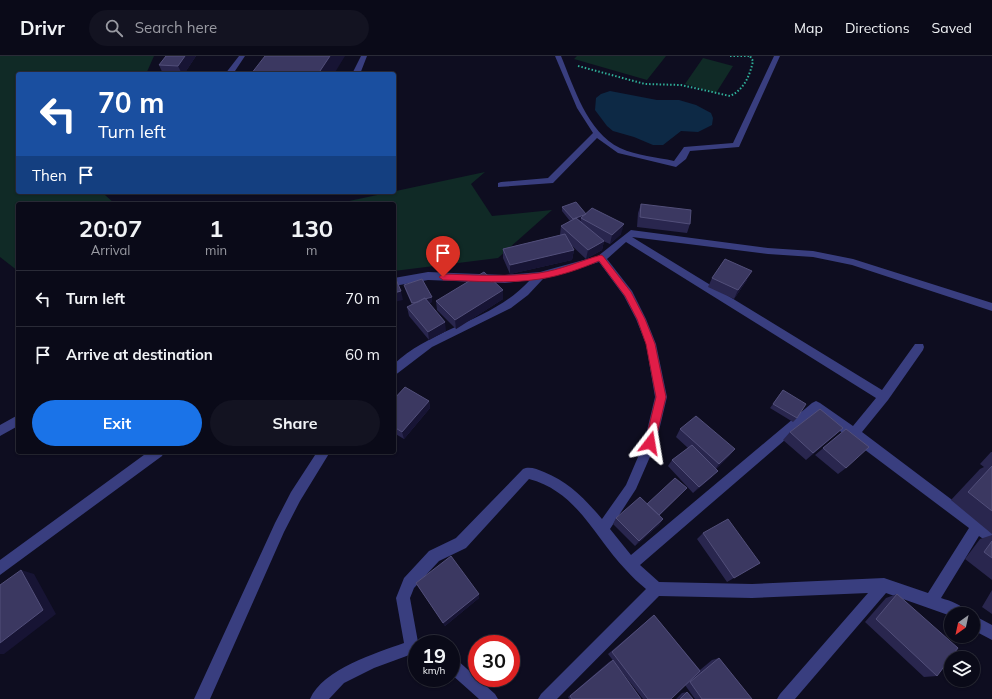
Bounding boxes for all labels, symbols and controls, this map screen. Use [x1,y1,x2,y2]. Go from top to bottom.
search box [89,10,369,46]
text: Drivr [20,16,65,40]
icon: search [103,17,125,39]
text: Search here [135,18,217,37]
text: Map [794,19,823,37]
text: Directions [845,19,910,37]
text: Saved [932,19,972,37]
text: 70 m [98,85,164,120]
icon: left [32,88,84,140]
text: Turn left [98,120,166,143]
icon: arrive [75,164,97,186]
text: Then [32,166,67,185]
text: 20:07 [79,213,142,243]
text: 1 [209,213,223,243]
text: 130 [290,213,333,243]
pin [426,236,460,277]
text: Arrival [91,242,130,258]
text: min [205,242,227,258]
text: m [306,242,317,258]
icon: arrive [432,242,454,264]
icon: left [32,288,54,310]
text: Turn left [66,289,125,308]
text: 70 m [345,289,380,308]
icon: arrive [32,344,54,366]
text: Arrive at destination [66,345,213,364]
text: 60 m [345,345,380,364]
button: Exit [32,400,202,446]
button: Share [210,400,380,446]
position arrow [629,422,671,464]
north arrow [944,607,980,643]
map controls [944,607,980,687]
speed limit sign: 30 [468,635,520,687]
text: 19 [422,643,446,668]
button: layers [944,651,980,687]
text: km/h [423,664,445,677]

